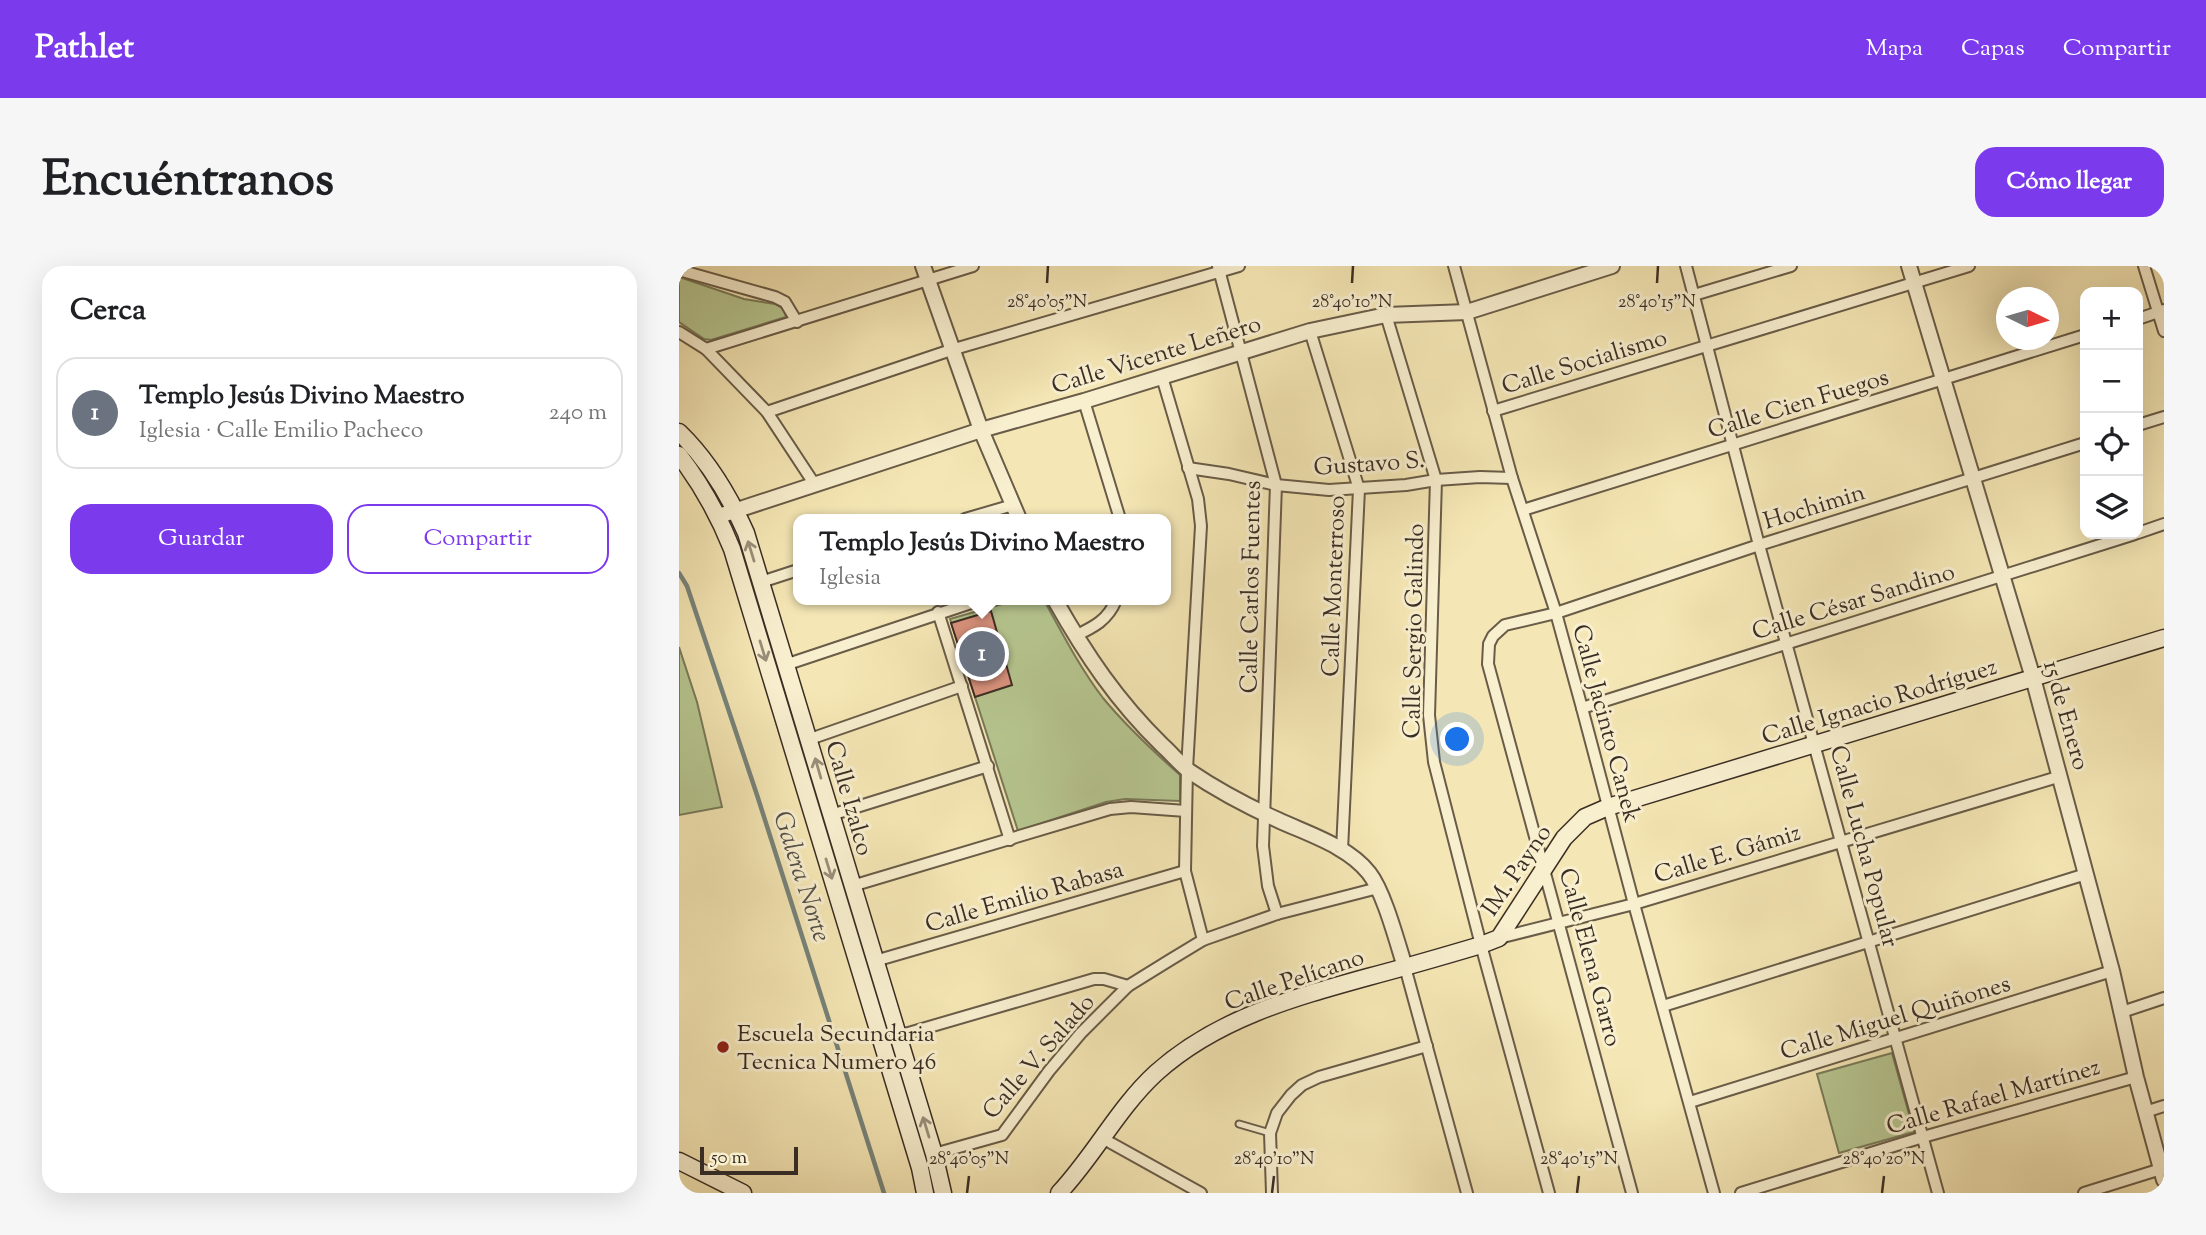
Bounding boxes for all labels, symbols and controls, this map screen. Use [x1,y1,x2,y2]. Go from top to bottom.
text: Pathlet [35,25,134,73]
text: Mapa [1866,32,1923,66]
text: Capas [1961,32,2025,66]
text: Compartir [2063,32,2171,66]
text: Encuéntranos [42,147,334,217]
button: Cómo llegar [1975,147,2164,217]
north arrow [1996,287,2059,350]
map controls [2080,287,2143,539]
button: + [2080,287,2143,350]
text: Cerca [70,290,146,333]
text: 28°40'05"N [1007,290,1087,316]
text: 28°40'10"N [1312,290,1392,316]
text: 28°40'15"N [1618,290,1696,316]
street label: Calle Vicente Leñero [1048,308,1266,404]
street label: Calle Socialismo [1498,322,1671,404]
button: − [2080,350,2143,413]
street label: Calle Cien Fuegos [1704,361,1893,449]
text: Templo Jesús Divino Maestro [139,378,464,415]
text: 1 [91,397,99,430]
text: 240 m [549,397,607,430]
button: locate [2080,413,2143,476]
text: Iglesia · Calle Emilio Pacheco [139,415,423,448]
street label: Gustavo S. [1312,444,1426,486]
street label: Hochimin [1760,476,1870,539]
button: layers [2080,476,2143,539]
street label: Calle Carlos Fuentes [1233,480,1271,694]
street label: Calle Monterroso [1315,495,1355,677]
button: Guardar [70,504,333,574]
button: Compartir [347,504,609,574]
popup [793,514,1171,605]
street label: Calle Sergio Galindo [1396,523,1434,739]
text: Templo Jesús Divino Maestro [819,525,1145,562]
one-way arrow [744,540,757,562]
street label: Calle César Sandino [1748,556,1959,650]
text: Iglesia [819,562,881,595]
street label: Calle Jacinto Canek [1562,621,1648,826]
pin: 1 [959,628,1005,680]
one-way arrow [758,640,771,662]
street label: Calle Ignacio Rodríguez [1758,651,2001,755]
street label: 15 de Enero [2033,657,2097,774]
your location [1440,722,1474,756]
street label: Calle Izalco [815,737,881,860]
street label: Calle Lucha Popular [1820,742,1906,951]
one-way arrow [811,758,824,780]
water label: Galera Norte [762,807,839,947]
street label: Calle E. Gámiz [1650,816,1805,893]
street label: IM. Payno [1474,818,1561,924]
street label: Calle Emilio Rabasa [921,853,1128,943]
one-way arrow [824,858,837,880]
street label: Calle Elena Garro [1549,864,1629,1051]
street label: Calle Pelícano [1220,941,1369,1021]
street label: Calle Miguel Quiñones [1776,968,2015,1070]
street label: Calle V. Salado [975,987,1104,1127]
place label: Escuela Secundaria Tecnica Numero 46 [737,1018,936,1080]
marker: Escuela Secundaria Tecnica Numero 46 [715,1039,731,1055]
street label: Calle Rafael Martínez [1883,1051,2104,1145]
one-way arrow [918,1116,931,1138]
scale bar [700,1144,798,1176]
text: 50 m [711,1145,747,1172]
text: 28°40'05"N [929,1147,1009,1173]
text: 28°40'10"N [1234,1147,1314,1173]
text: 28°40'15"N [1540,1147,1618,1173]
text: 28°40'20"N [1843,1147,1925,1173]

